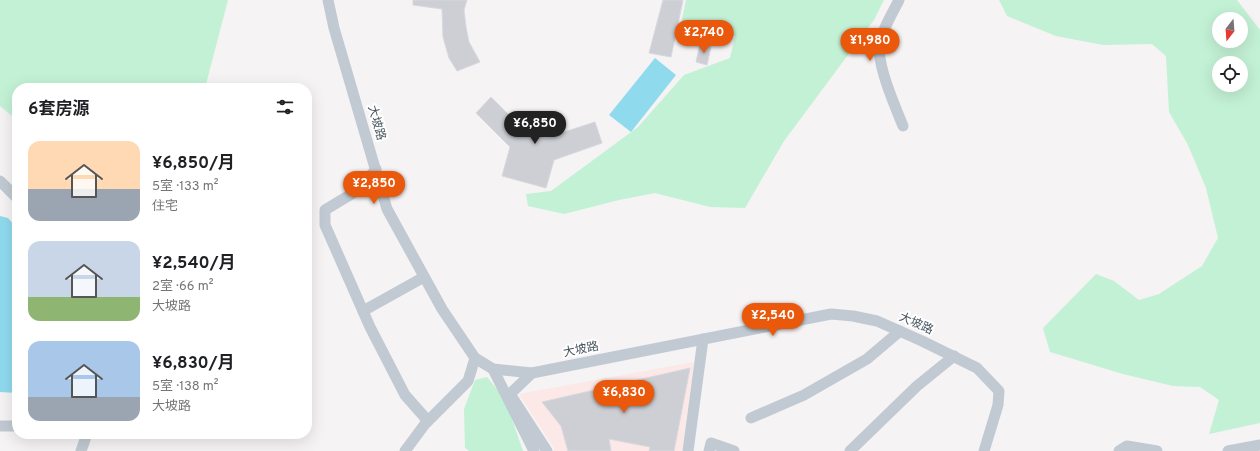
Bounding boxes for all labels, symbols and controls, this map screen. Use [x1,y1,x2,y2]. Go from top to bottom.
north arrow [1212,12,1248,48]
map controls [1212,12,1248,92]
pin: ¥2,740 [671,20,737,54]
text: ¥2,740 [684,25,724,41]
pin: ¥1,980 [837,28,903,62]
text: ¥1,980 [850,33,890,49]
button: locate [1212,56,1248,92]
icon: filters [274,96,296,118]
text: 6套房源 [28,99,89,121]
street label: 大坡路 [363,103,389,143]
pin: ¥6,850 [502,111,568,145]
text: ¥6,850 [513,116,557,132]
text: ¥6,850/月 [152,153,235,175]
icon: home [60,157,108,205]
pin: ¥2,850 [341,171,407,205]
text: ¥2,850 [352,176,396,192]
text: 5室 · 133 m² [152,179,218,195]
text: 住宅 [152,199,178,215]
text: ¥2,540/月 [152,253,236,275]
icon: home [60,257,108,305]
text: 2室 · 66 m² [152,279,213,295]
text: 大坡路 [152,299,191,315]
pin: ¥2,540 [740,303,806,337]
text: ¥2,540 [751,308,795,324]
street label: 大坡路 [896,309,936,339]
street label: 大坡路 [562,339,600,361]
text: ¥6,830/月 [152,353,235,375]
icon: home [60,357,108,405]
text: 5室 · 138 m² [152,379,219,395]
pin: ¥6,830 [591,380,657,414]
text: ¥6,830 [602,385,646,401]
text: 大坡路 [152,399,191,415]

